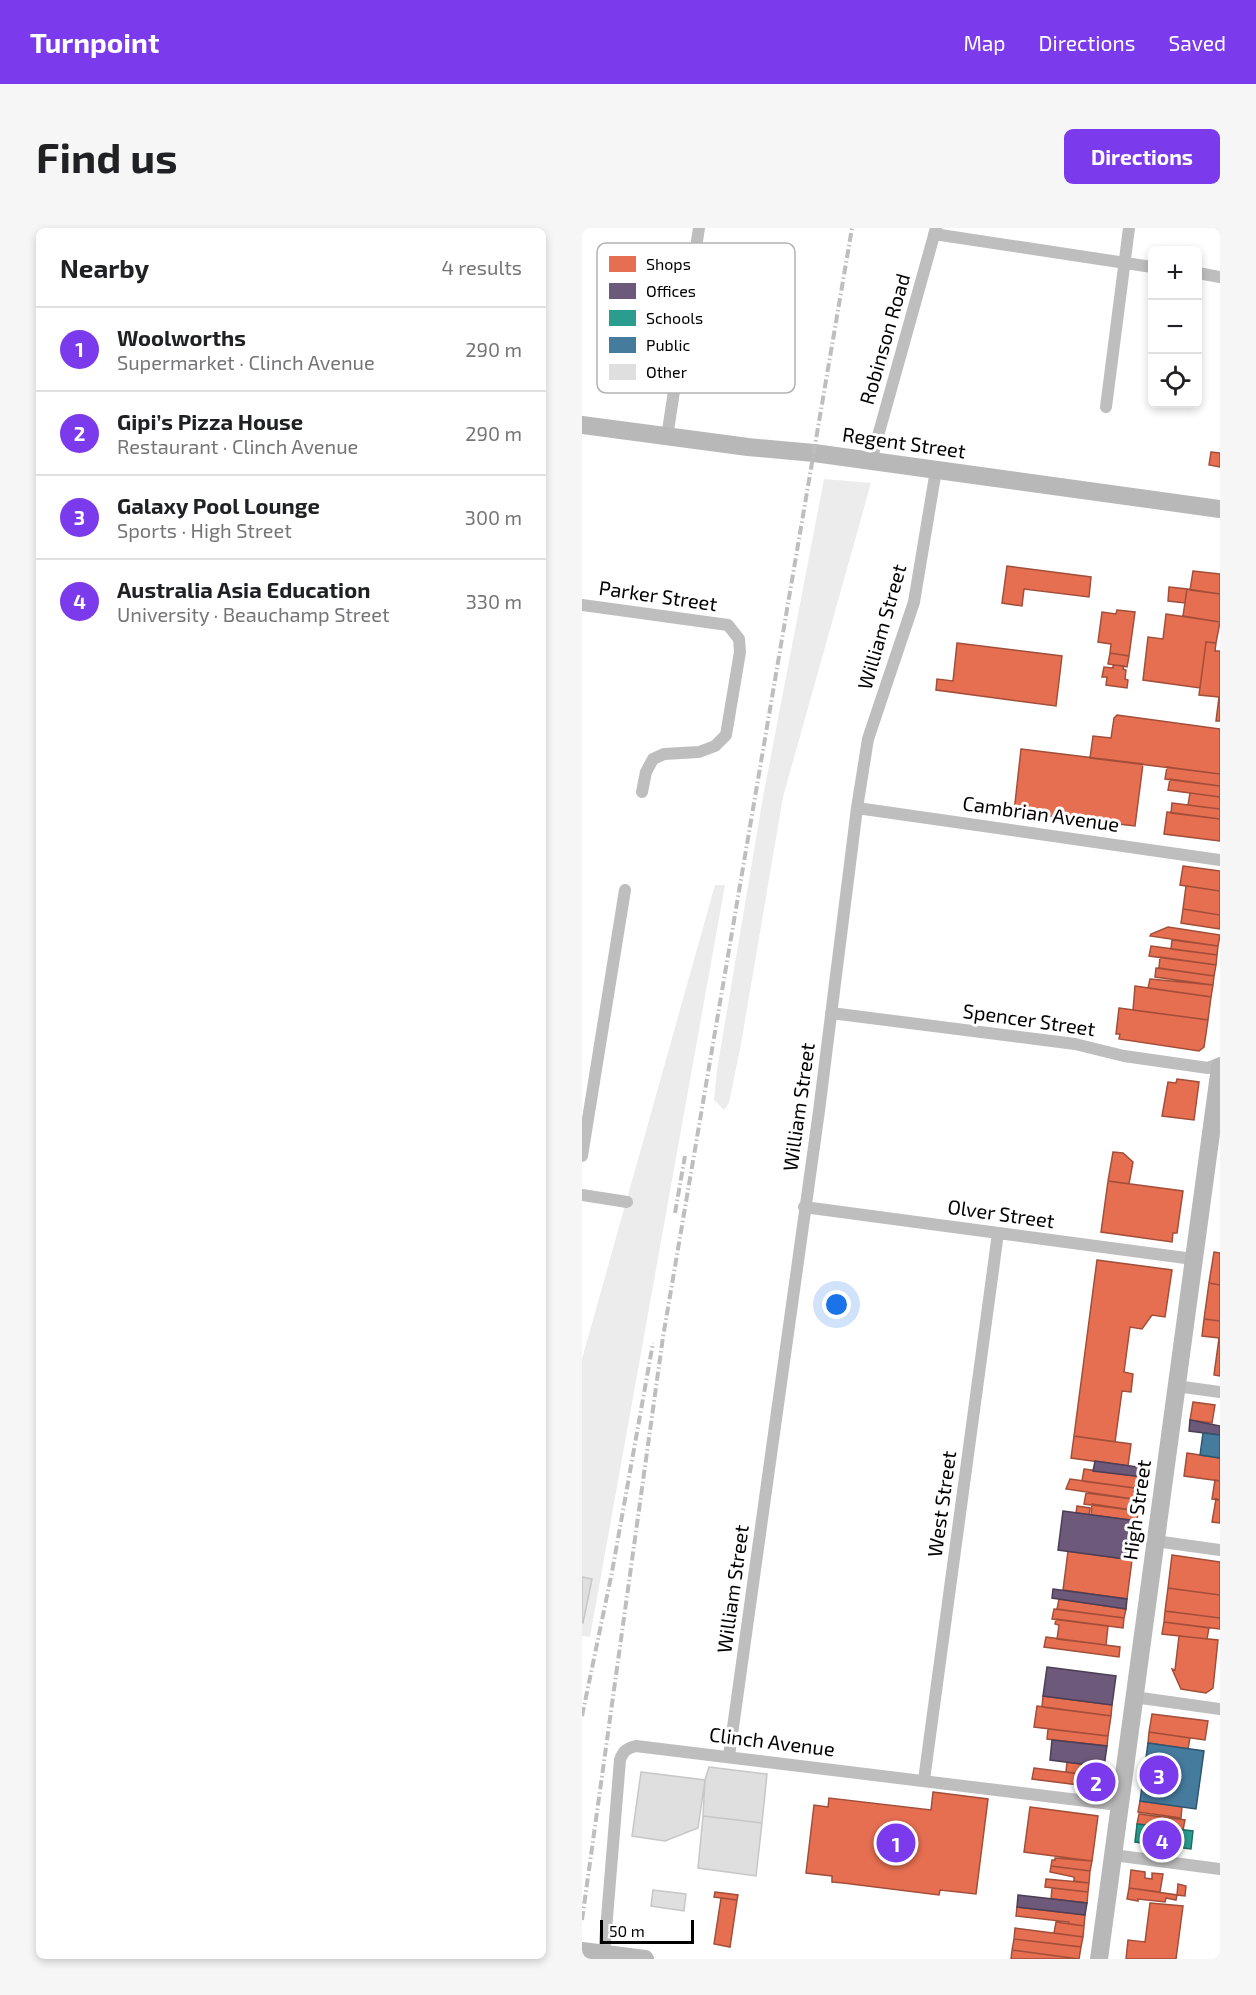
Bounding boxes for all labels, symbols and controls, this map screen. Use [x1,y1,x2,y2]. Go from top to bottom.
text: Turnpoint [30,25,159,59]
text: Map [963,30,1006,55]
text: Directions [1039,30,1135,55]
text: Saved [1168,30,1226,55]
button: Directions [1064,129,1220,184]
text: Find us [36,131,178,181]
legend [597,243,795,393]
map controls [1148,246,1202,408]
button: + [1148,246,1202,300]
text: Nearby [60,252,149,283]
text: Shops [646,254,691,273]
text: 4 results [442,255,522,279]
street label: Robinson Road [854,270,914,407]
text: Offices [646,281,696,300]
button: − [1148,300,1202,354]
text: Schools [646,308,703,327]
text: Woolworths [117,324,246,350]
text: Public [646,335,690,354]
text: 1 [75,337,84,361]
text: 290 m [465,337,522,361]
text: Supermarket · Clinch Avenue [117,350,375,374]
button: locate [1148,354,1202,408]
text: Other [646,362,688,381]
text: Gipi’s Pizza House [117,408,303,434]
text: 2 [74,421,85,445]
text: 290 m [465,421,522,445]
street label: Regent Street [841,421,968,463]
text: Restaurant · Clinch Avenue [117,434,358,458]
text: Galaxy Pool Lounge [117,492,320,518]
text: 3 [74,505,85,529]
text: 300 m [465,505,522,529]
text: Sports · High Street [117,518,292,542]
street label: William Street [852,561,910,692]
street label: Parker Street [598,575,719,615]
text: Australia Asia Education [117,576,370,602]
text: 4 [73,589,86,613]
text: 330 m [466,589,522,613]
text: University · Beauchamp Street [117,602,390,626]
street label: Cambrian Avenue [961,790,1121,836]
street label: Spencer Street [962,998,1097,1040]
street label: William Street [777,1041,819,1173]
street label: Olver Street [946,1194,1057,1232]
your location [822,1290,851,1319]
street label: West Street [922,1449,960,1559]
street label: High Street [1117,1458,1155,1562]
street label: William Street [711,1523,753,1655]
street label: Clinch Avenue [708,1721,836,1761]
pin: 3 [1140,1752,1178,1798]
pin: 2 [1076,1760,1116,1804]
pin: 4 [1142,1818,1182,1862]
pin: 1 [876,1820,916,1866]
scale bar [600,1917,694,1944]
text: 50 m [609,1921,645,1940]

